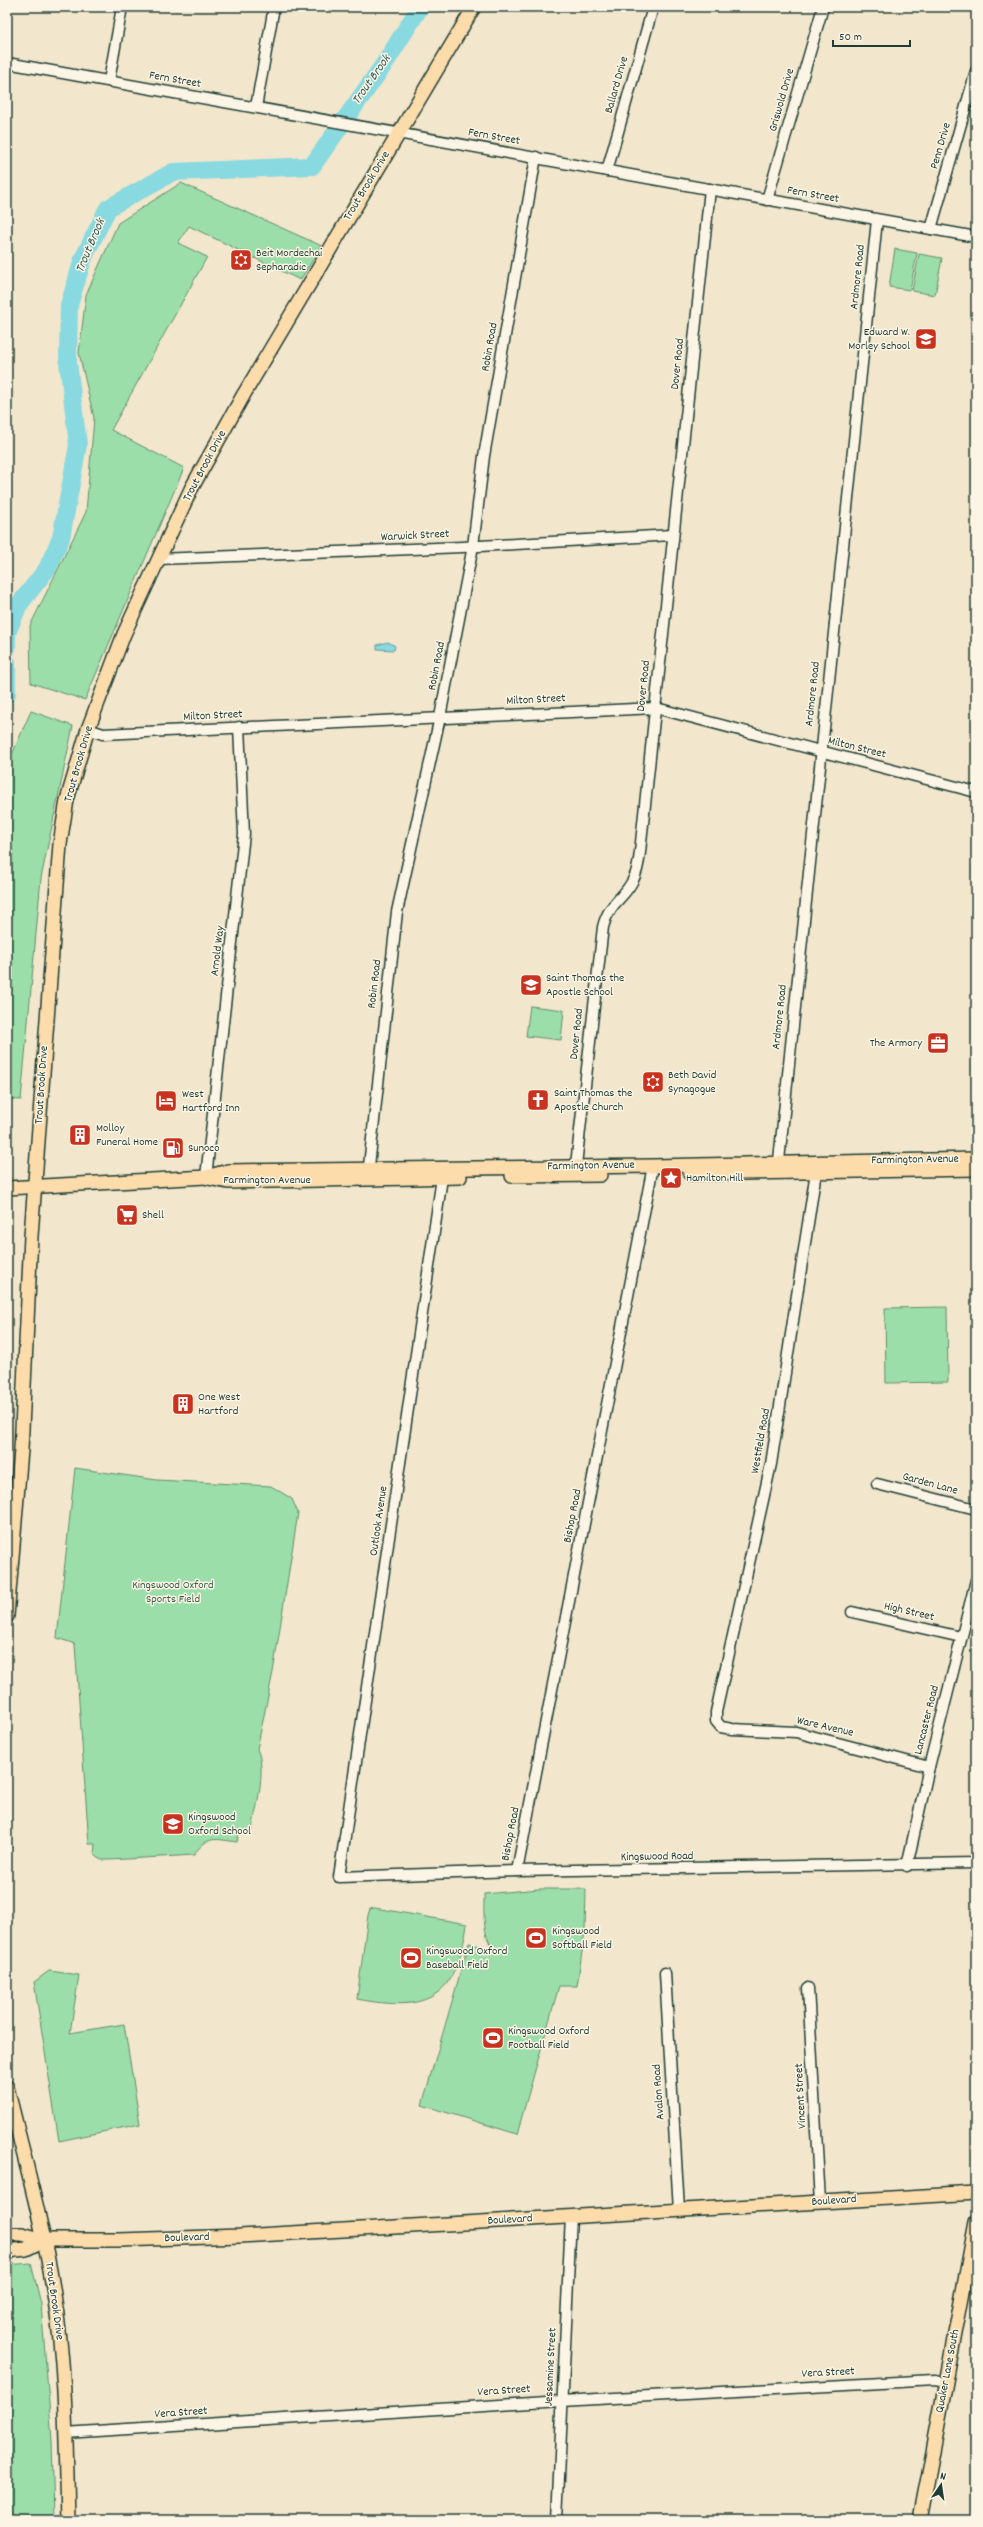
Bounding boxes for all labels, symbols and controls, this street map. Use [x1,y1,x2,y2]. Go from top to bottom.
scale bar [833,22,910,48]
text: 50 m [839,29,862,46]
water label: Trout Brook [348,50,397,109]
street label: Ballard Drive [601,54,633,116]
street label: Griswold Drive [765,66,799,134]
street label: Fern Street [148,67,203,93]
street label: Penn Drive [926,121,956,171]
street label: Fern Street [467,124,522,150]
street label: Trout Brook Drive [339,148,395,224]
street label: Fern Street [786,182,841,208]
water label: Trout Brook [71,214,112,276]
street label: Ardmore Road [846,244,870,310]
place label: Beit Mordechai Sepharadic [256,245,322,276]
synagogue icon: Beit Mordechai Sepharadic [228,247,254,273]
street label: Robin Road [477,321,503,373]
place label: Edward W. Morley School [848,324,910,355]
school or university icon: Edward W. Morley School [913,326,939,352]
street label: Dover Road [667,338,689,390]
street label: Trout Brook Drive [179,427,231,505]
street label: Warwick Street [380,526,450,546]
street label: Robin Road [424,640,450,692]
street label: Dover Road [633,660,655,712]
street label: Ardmore Road [801,661,825,727]
street label: Milton Street [506,690,567,710]
street label: Milton Street [183,706,244,726]
street label: Trout Brook Drive [60,724,98,804]
street label: Milton Street [826,733,888,764]
street label: Arnold Way [206,924,230,977]
street label: Robin Road [364,958,386,1010]
place label: Saint Thomas the Apostle School [546,970,624,1001]
school or university icon: Saint Thomas the Apostle School [518,972,544,998]
street label: Ardmore Road [768,984,792,1050]
street label: Dover Road [566,1008,588,1060]
office icon: The Armory [925,1030,951,1056]
place label: The Armory [870,1035,923,1052]
street label: Trout Brook Drive [31,1045,53,1125]
place label: Beth David Synagogue [668,1067,716,1098]
synagogue icon: Beth David Synagogue [640,1069,666,1095]
place label: Saint Thomas the Apostle Church [554,1085,632,1116]
place label: West Hartford Inn [182,1086,240,1117]
church icon: Saint Thomas the Apostle Church [525,1087,551,1113]
hotel icon: West Hartford Inn [153,1088,179,1114]
place label: Molloy Funeral Home [96,1120,158,1151]
building icon: Molloy Funeral Home [67,1122,93,1148]
fuel station icon: Sunoco [160,1135,186,1161]
place label: Sunoco [188,1140,220,1157]
street label: Farmington Avenue [871,1151,959,1169]
street label: Farmington Avenue [547,1157,635,1175]
place icon: Hamilton Hill [658,1165,684,1191]
place label: Hamilton Hill [686,1170,743,1187]
street label: Farmington Avenue [223,1172,311,1189]
supermarket icon: Shell [114,1202,140,1228]
place label: Shell [142,1207,164,1224]
place label: One West Hartford [198,1389,241,1420]
building icon: One West Hartford [170,1391,196,1417]
street label: Westfield Road [747,1407,775,1475]
street label: Garden Lane [900,1468,960,1500]
street label: Outlook Avenue [366,1485,392,1557]
street label: Bishop Road [559,1488,587,1544]
park label: Kingswood Oxford Sports Field [132,1577,214,1608]
street label: High Street [882,1598,936,1626]
street label: Lancaster Road [910,1684,944,1756]
street label: Ware Avenue [795,1712,855,1742]
street label: Bishop Road [497,1806,525,1862]
place label: Kingswood Oxford School [188,1809,251,1840]
school or university icon: Kingswood Oxford School [160,1811,186,1837]
street label: Kingswood Road [620,1848,694,1866]
place label: Kingswood Softball Field [552,1923,612,1954]
sports icon: Kingswood Softball Field [523,1925,549,1951]
place label: Kingswood Oxford Baseball Field [426,1943,507,1974]
sports icon: Kingswood Oxford Baseball Field [398,1945,424,1971]
place label: Kingswood Oxford Football Field [508,2023,589,2054]
sports icon: Kingswood Oxford Football Field [480,2025,506,2051]
street label: Vincent Street [791,2062,811,2129]
street label: Avalon Road [649,2063,669,2121]
street label: Boulevard [811,2191,857,2211]
street label: Boulevard [487,2210,533,2230]
street label: Boulevard [164,2229,210,2247]
street label: Trout Brook Drive [40,2261,68,2341]
street label: Jessamine Street [540,2327,562,2407]
street label: Quaker Lane South [932,2328,964,2414]
street label: Vera Street [801,2363,855,2383]
street label: Vera Street [477,2381,532,2401]
street label: Vera Street [154,2403,209,2423]
north arrow [921,2465,961,2505]
text: N [938,2469,948,2486]

